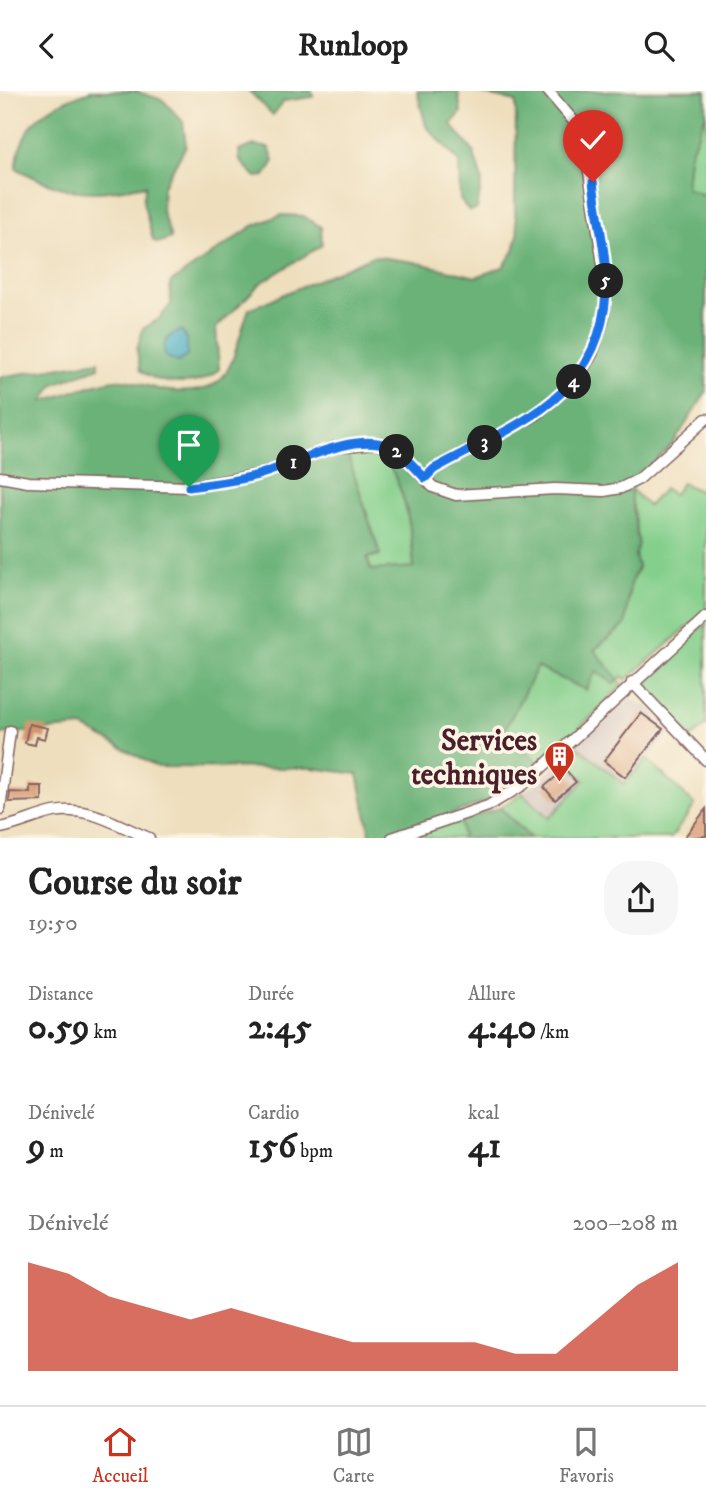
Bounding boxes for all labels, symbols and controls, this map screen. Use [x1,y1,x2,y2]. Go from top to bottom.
text: Runloop [298,26,408,66]
icon: back [28,27,66,65]
icon: search [640,27,678,65]
pin [563,110,623,182]
icon: check [574,121,612,159]
pin: 5 [588,263,624,299]
text: 5 [601,269,610,292]
pin: 4 [556,365,592,399]
text: 4 [568,370,579,393]
pin [159,415,219,487]
pin: 3 [468,425,503,461]
icon: arrive [170,426,208,464]
text: 3 [481,431,488,454]
pin: 2 [380,435,414,469]
text: 2 [392,440,401,463]
pin: 1 [276,445,312,481]
text: 1 [290,451,297,474]
place label: Services techniques [411,723,537,794]
building icon: Services techniques [543,740,577,784]
text: Course du soir [28,859,241,907]
button: share [604,861,678,935]
text: 19:50 [28,909,78,938]
text: Distance [28,983,93,1006]
text: Durée [248,983,294,1006]
text: Allure [468,983,516,1006]
text: 0.59 [28,1006,90,1050]
text: 2:45 [248,1006,312,1050]
text: 4:40 [468,1006,536,1050]
text: km [90,1021,117,1044]
text: /km [536,1021,569,1044]
text: Dénivelé [28,1102,95,1125]
text: Cardio [248,1102,299,1125]
text: kcal [468,1102,499,1125]
text: 9 [28,1125,45,1169]
text: 156 [248,1125,296,1169]
text: 41 [468,1125,501,1169]
text: m [45,1140,64,1163]
text: bpm [296,1140,333,1163]
text: Dénivelé [28,1209,109,1238]
text: 200–208 m [572,1209,678,1238]
tab: Accueil [92,1423,148,1488]
tab: Carte [333,1423,374,1488]
tab: Favoris [559,1423,614,1488]

